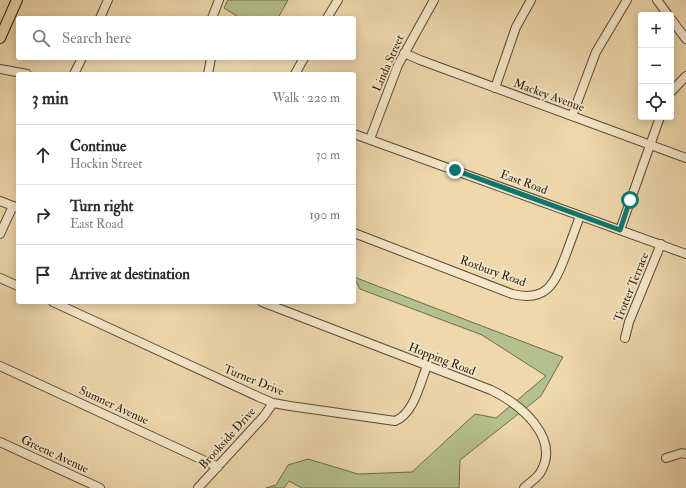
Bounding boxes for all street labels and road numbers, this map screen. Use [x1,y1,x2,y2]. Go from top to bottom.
street label: Linda Street [369,32,408,94]
street label: Mackey Avenue [511,76,586,115]
street label: East Road [498,167,550,198]
street label: Trotter Terrace [611,250,652,324]
street label: Roxbury Road [458,253,528,290]
street label: Hopping Road [406,340,477,379]
street label: Turner Drive [221,362,286,399]
street label: Sumner Avenue [77,383,151,428]
street label: Brookside Drive [196,404,259,472]
street label: Greene Avenue [19,432,91,477]

